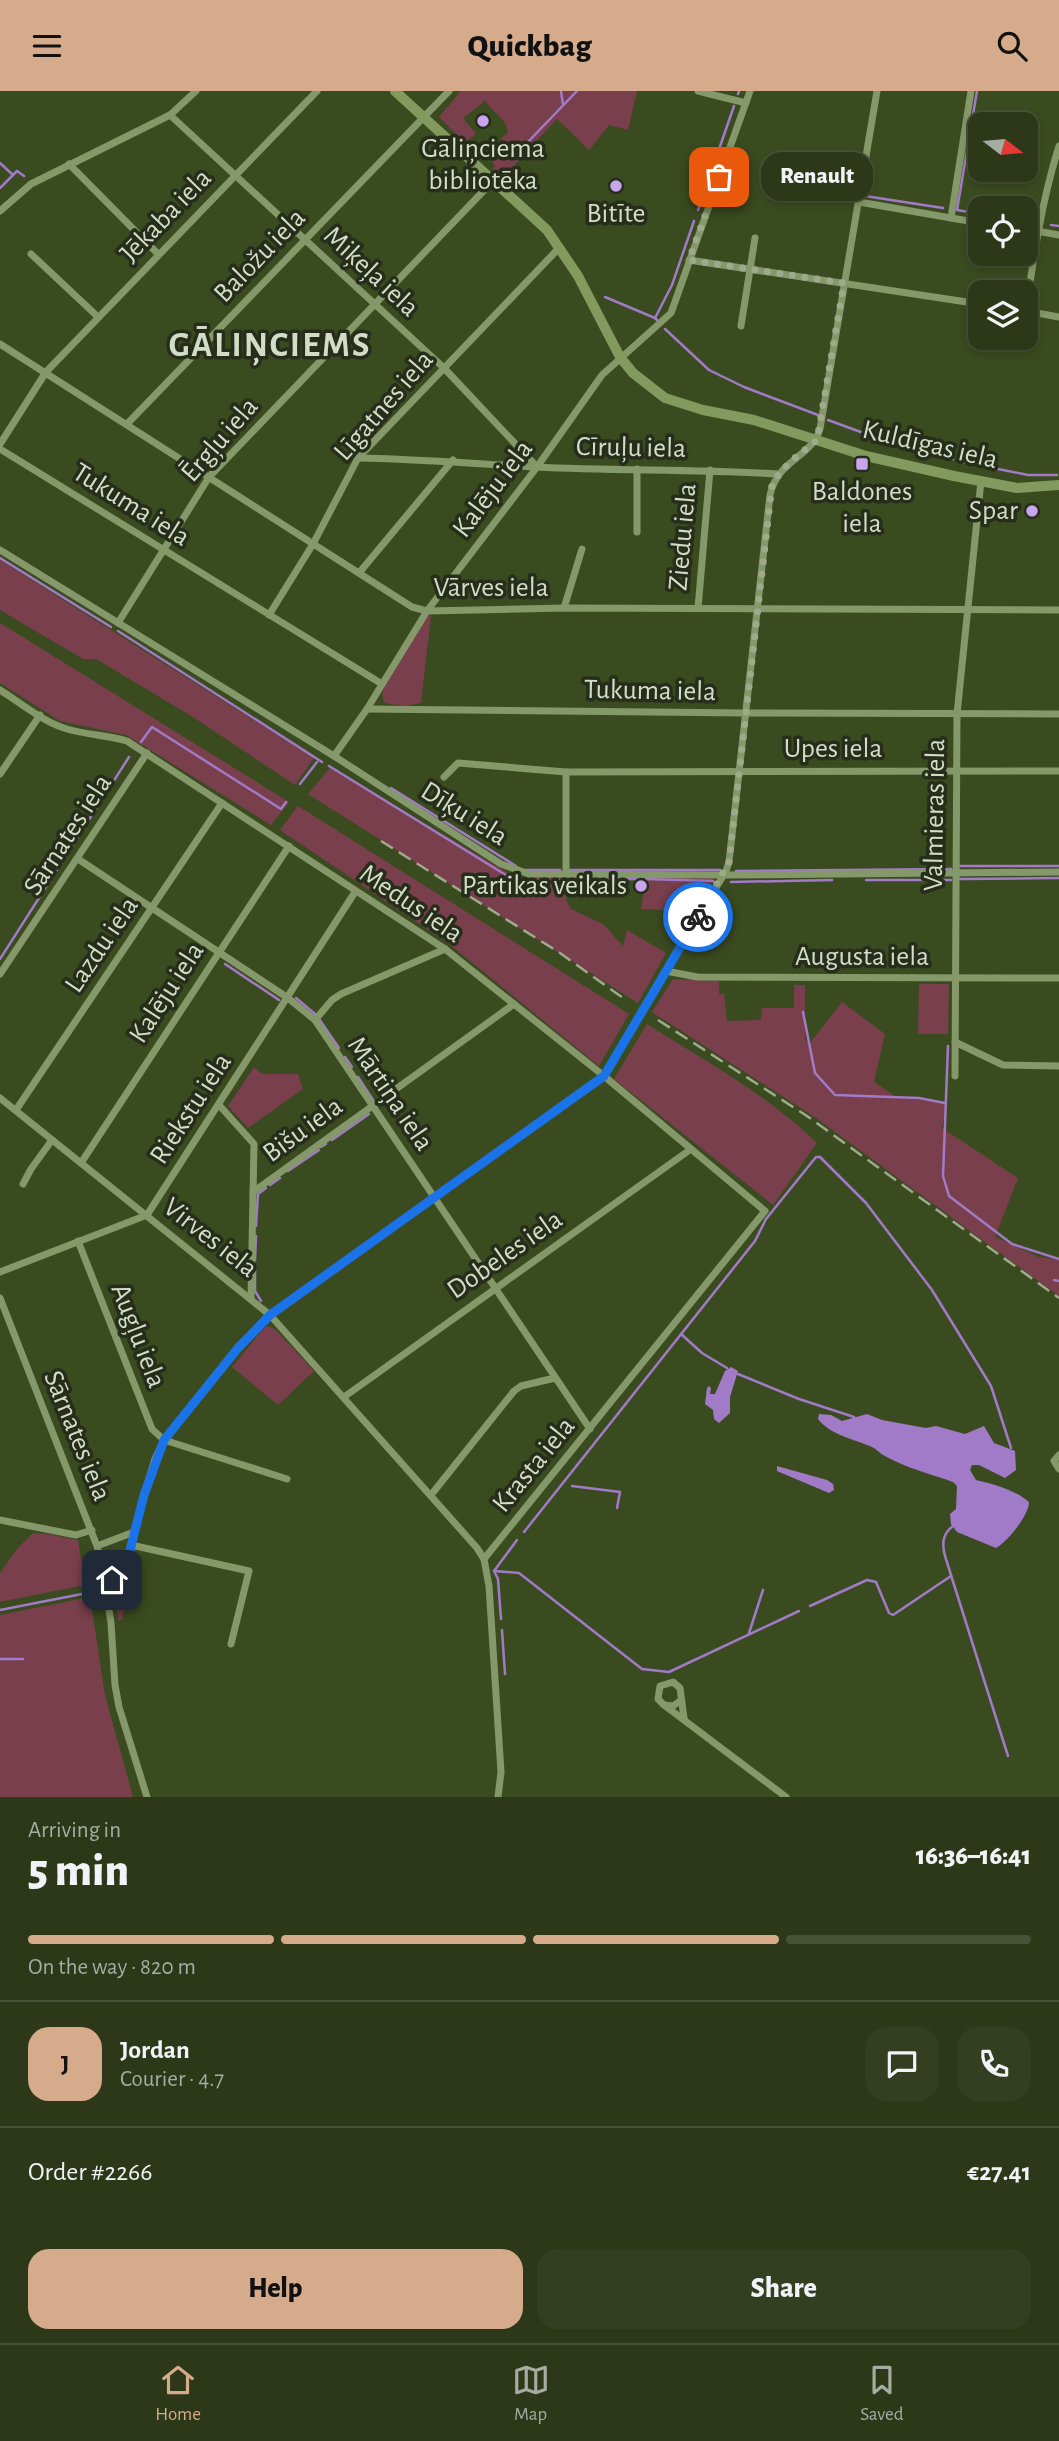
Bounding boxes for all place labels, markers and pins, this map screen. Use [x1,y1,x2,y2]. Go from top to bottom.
marker: Gāliņciema bibliotēka [475,113,491,129]
place label: Gāliņciema bibliotēka [421,135,545,195]
pin [689,147,749,207]
callout: Renault [761,153,873,201]
marker: Bitīte [608,178,624,194]
place label: Bitīte [587,200,645,228]
marker: Baldones iela [854,456,870,472]
place label: Baldones iela [812,478,912,538]
place label: Spar [969,497,1018,525]
marker: Spar [1024,503,1040,519]
place label: Pārtikas veikals [462,872,627,900]
marker: Pārtikas veikals [633,878,649,894]
pin [82,1550,142,1610]

